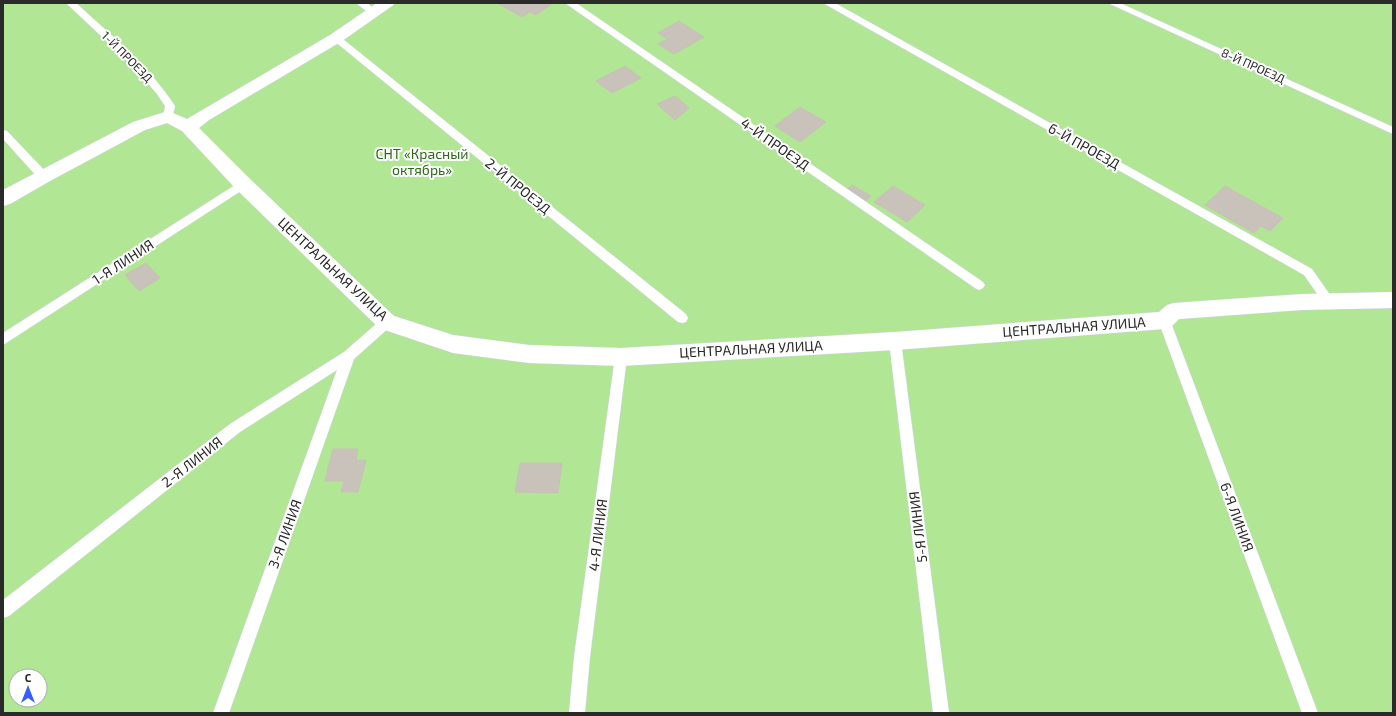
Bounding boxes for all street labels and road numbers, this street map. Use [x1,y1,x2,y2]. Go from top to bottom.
street label: 1-Й ПРОЕЗД [99,28,156,85]
street label: 8-Й ПРОЕЗД [1219,45,1288,85]
street label: 4-Й ПРОЕЗД [738,114,813,174]
street label: 6-Й ПРОЕЗД [1045,119,1123,172]
street label: 2-Й ПРОЕЗД [482,154,555,217]
street label: ЦЕНТРАЛЬНАЯ УЛИЦА [275,213,392,324]
street label: 1-Я ЛИНИЯ [89,235,157,288]
street label: ЦЕНТРАЛЬНАЯ УЛИЦА [1002,313,1146,340]
street label: ЦЕНТРАЛЬНАЯ УЛИЦА [679,336,823,361]
street label: 2-Я ЛИНИЯ [158,433,225,491]
street label: 6-Я ЛИНИЯ [1217,480,1258,554]
street label: 5-Я ЛИНИЯ [905,490,930,564]
street label: 3-Я ЛИНИЯ [264,497,305,571]
street label: 4-Я ЛИНИЯ [585,498,610,572]

